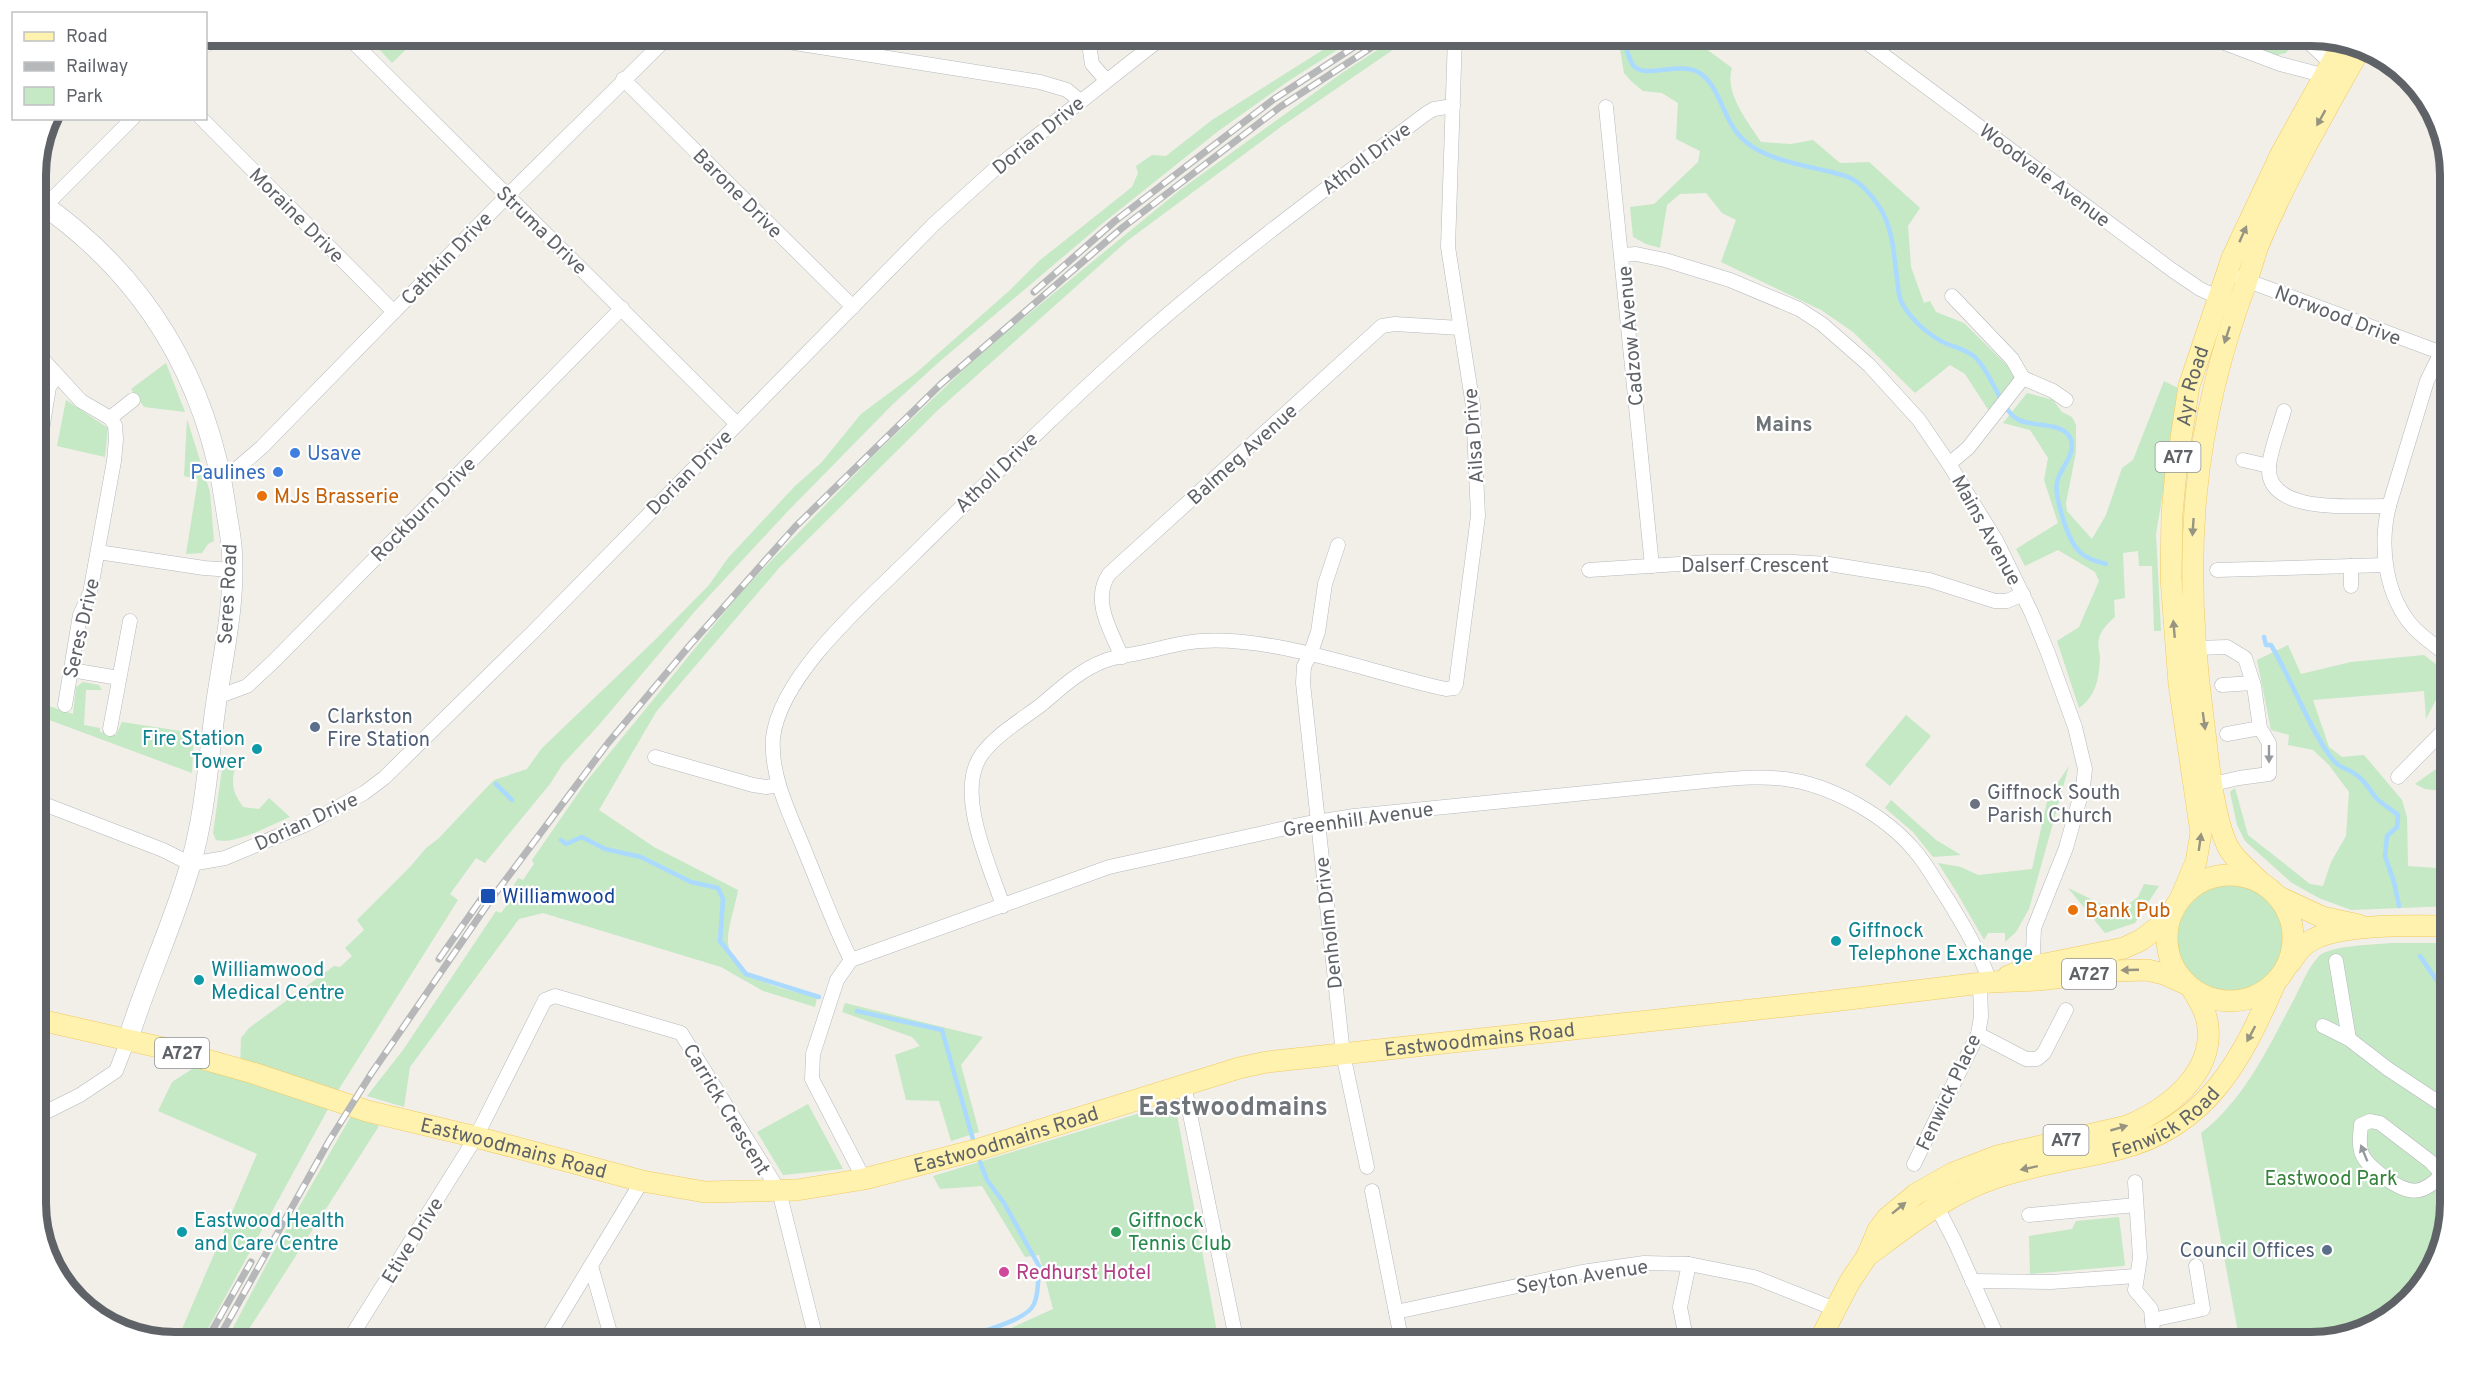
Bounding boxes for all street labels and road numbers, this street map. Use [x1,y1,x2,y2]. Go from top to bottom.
street label: Dorian Drive [988,91,1091,182]
street label: Atholl Drive [1317,117,1417,202]
street label: Woodvale Avenue [1973,119,2115,234]
street label: Barone Drive [686,144,787,245]
street label: Moraine Drive [242,163,349,270]
street label: Struma Drive [489,181,592,281]
street label: Cathkin Drive [396,207,499,312]
street label: Cadzow Avenue [1613,264,1651,407]
street label: Norwood Drive [2270,281,2404,353]
street label: Ayr Road [2172,343,2216,429]
street label: Ailsa Drive [1459,387,1491,484]
street label: Balmeg Avenue [1183,399,1304,512]
street label: Dorian Drive [642,425,739,522]
street label: Atholl Drive [950,427,1044,520]
road number: A77 [2156,442,2200,472]
street label: Rockburn Drive [366,452,483,569]
street label: Mains Avenue [1944,471,2026,591]
street label: Seres Road [213,543,245,645]
street label: Dalserf Crescent [1681,554,1829,580]
street label: Seres Drive [59,576,107,681]
street label: Dorian Drive [251,787,363,858]
street label: Greenhill Avenue [1281,798,1435,844]
street label: Denholm Drive [1310,855,1350,990]
road number: A727 [2062,959,2116,989]
street label: Eastwoodmains Road [1383,1018,1576,1064]
street label: Fenwick Place [1911,1030,1988,1155]
road number: A727 [155,1038,209,1068]
street label: Carrick Crescent [676,1039,775,1181]
street label: Fenwick Road [2109,1082,2227,1165]
street label: Eastwoodmains Road [911,1102,1102,1181]
street label: Eastwoodmains Road [417,1113,609,1186]
road number: A77 [2044,1125,2088,1155]
street label: Etive Drive [377,1193,450,1289]
street label: Seyton Avenue [1514,1255,1650,1301]

